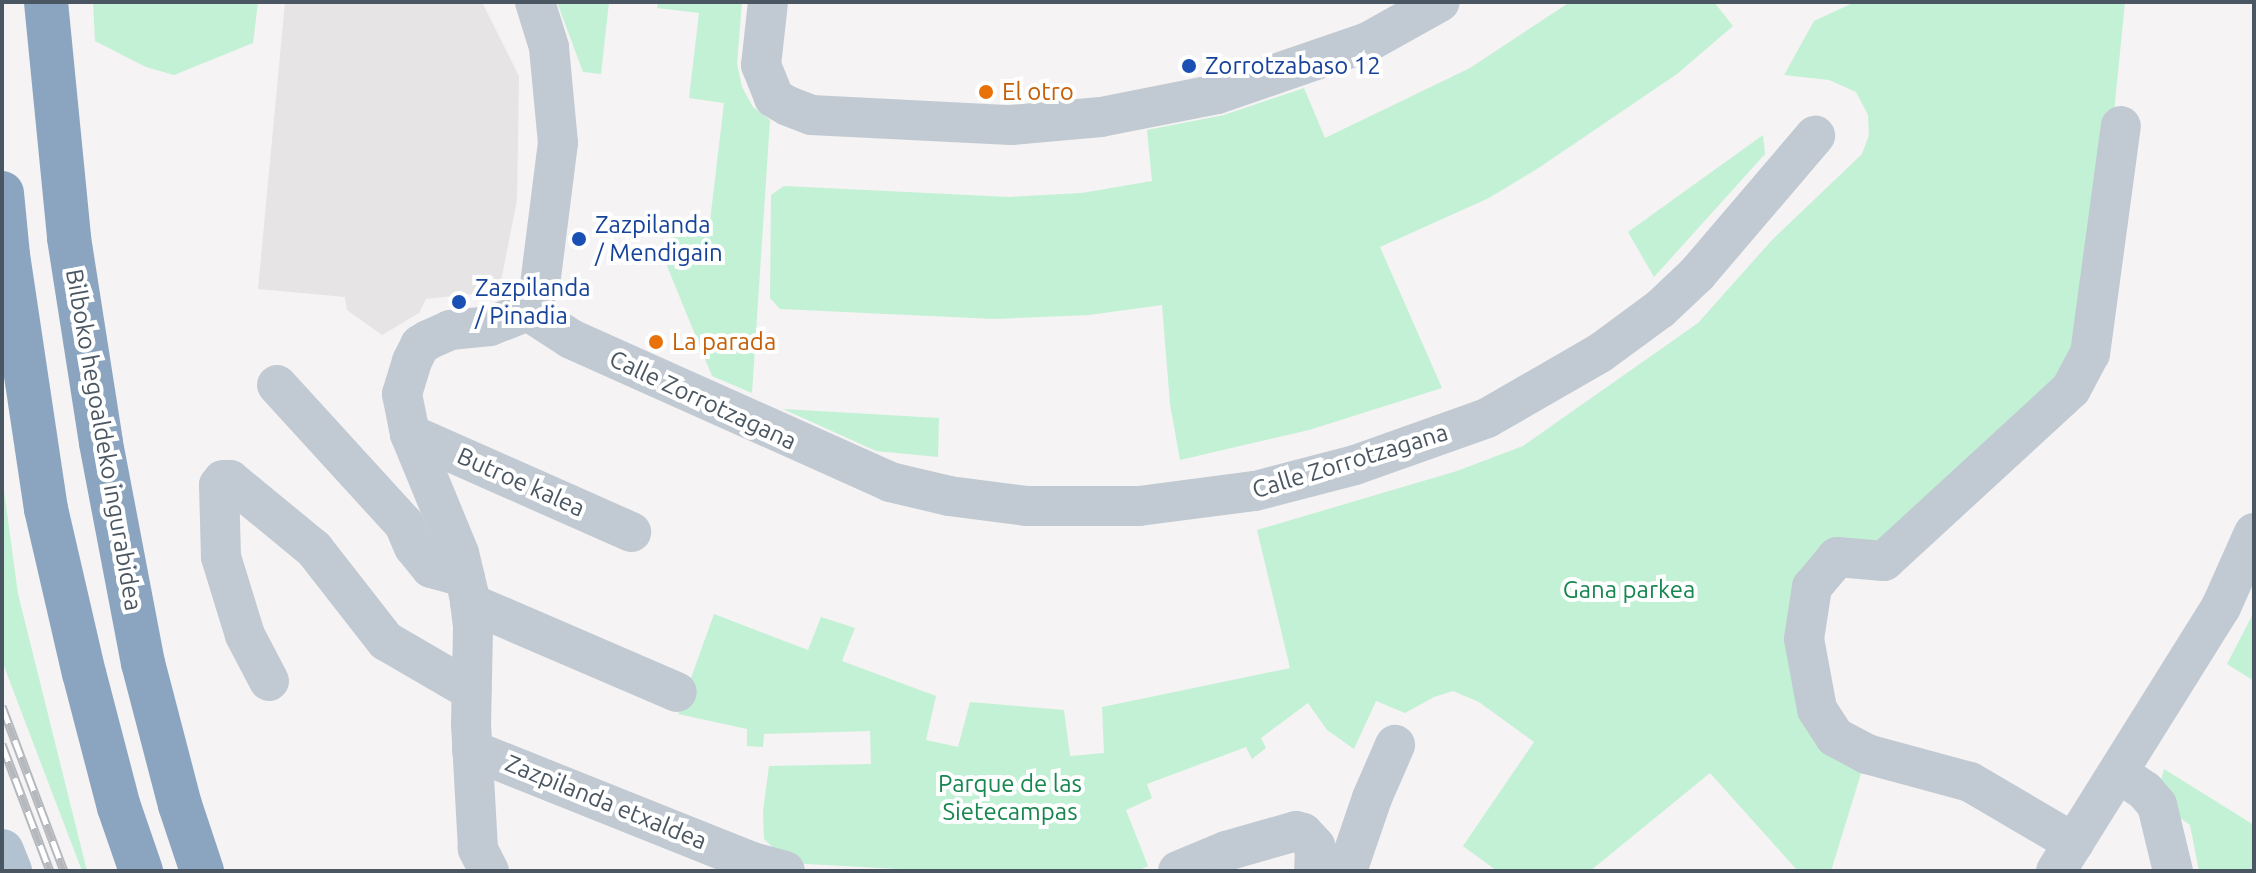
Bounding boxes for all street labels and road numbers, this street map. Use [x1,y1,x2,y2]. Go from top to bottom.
street label: Bilboko hegoaldeko ingurabidea [60,267,148,613]
street label: Calle Zorrotzagana [605,344,801,456]
street label: Calle Zorrotzagana [1249,418,1451,504]
street label: Butroe kalea [453,441,589,523]
street label: Zazpilanda etxaldea [501,748,711,856]

